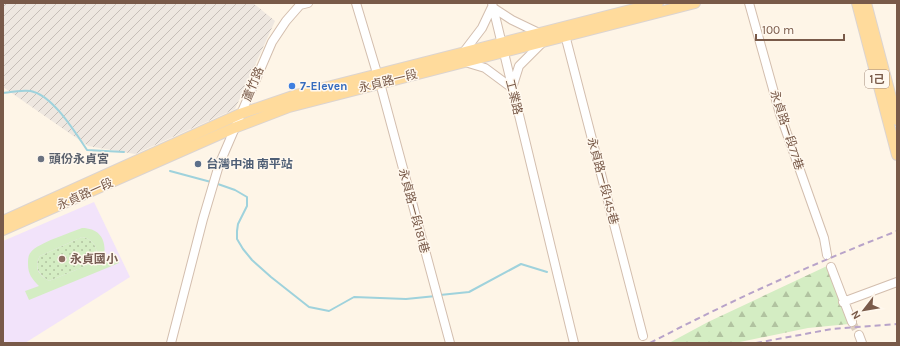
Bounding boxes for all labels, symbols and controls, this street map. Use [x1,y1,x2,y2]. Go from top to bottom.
scale bar [756,16,844,42]
text: 100 m [762,23,794,37]
street label: 蘆竹路 [240,65,266,103]
street label: 永貞路一段 [357,67,419,95]
road number: 1己 [865,70,889,88]
street label: 工業路 [503,78,525,116]
place label: 7-Eleven [300,79,348,93]
marker: 7-Eleven [287,81,297,91]
street label: 永貞路一段77巷 [767,88,807,172]
street label: 永貞路一段145巷 [585,136,621,226]
place label: 頭份永貞宮 [49,152,109,166]
marker: 頭份永貞宮 [36,154,46,164]
place label: 台灣中油 南平站 [206,157,293,171]
marker: 台灣中油 南平站 [193,159,203,169]
street label: 永貞路一段181巷 [396,167,432,255]
street label: 永貞路一段 [55,175,115,213]
place label: 永貞國小 [70,252,118,266]
marker: 永貞國小 [57,254,67,264]
north arrow [844,290,884,330]
text: N [848,308,863,322]

